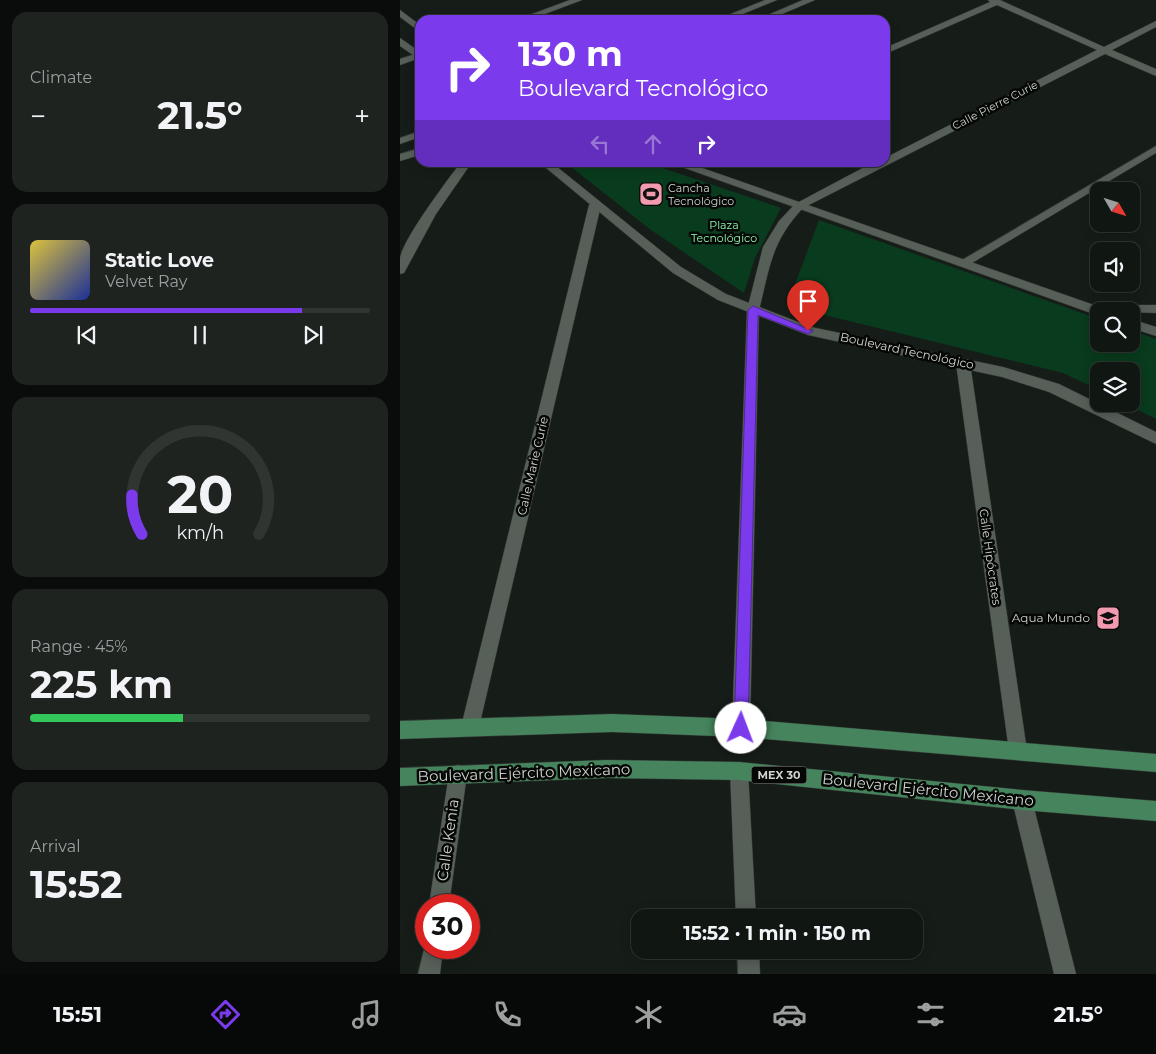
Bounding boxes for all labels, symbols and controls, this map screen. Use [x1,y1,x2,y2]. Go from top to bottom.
text: 130 m [518,32,623,75]
icon: right [435,35,500,100]
text: Climate [30,68,92,87]
text: Boulevard Tecnológico [518,75,768,102]
street label: Calle Pierre Curie [950,77,1040,133]
text: 21.5° [157,92,243,139]
text: − [30,99,46,133]
text: + [354,99,370,133]
icon: left [586,130,614,158]
icon: ahead [639,130,667,158]
icon: right [692,130,720,158]
sports icon: Cancha Tecnológico [638,181,664,207]
place label: Cancha Tecnológico [668,181,734,208]
north arrow [1090,182,1140,232]
map controls [1090,182,1140,412]
park label: Plaza Tecnológico [691,218,757,245]
button: sound [1090,242,1140,292]
text: Static Love [105,249,214,272]
text: Velvet Ray [105,272,187,291]
pin [787,280,829,331]
icon: arrive [794,287,822,315]
button: search [1090,302,1140,352]
icon: previous [73,321,101,349]
icon: pause [186,321,214,349]
icon: next [299,321,327,349]
street label: Boulevard Tecnológico [839,329,975,372]
button: layers [1090,362,1140,412]
street label: Calle Marie Curie [514,415,551,517]
text: 20 [167,463,233,526]
street label: Calle Hipócrates [976,508,1005,606]
text: km/h [176,522,224,543]
school or university icon: Aqua Mundo [1095,605,1121,631]
place label: Aqua Mundo [1012,610,1090,625]
text: Range · 45% [30,637,128,656]
text: 225 km [30,661,173,708]
position arrow [714,701,766,753]
street label: Boulevard Ejército Mexicano [417,759,631,786]
road number: MEX 30 [752,766,806,784]
street label: Boulevard Ejército Mexicano [821,769,1035,810]
street label: Calle Kenia [432,798,463,882]
text: Arrival [30,837,80,856]
text: 15:52 [30,861,122,908]
speed limit sign: 30 [415,894,480,959]
text: 15:52 · 1 min · 150 m [683,922,871,945]
icon: directions [208,997,243,1032]
icon: music [349,997,384,1032]
icon: phone [490,997,525,1032]
icon: climate [631,997,666,1032]
icon: car [772,997,807,1032]
icon: filters [913,997,948,1032]
text: 15:51 [53,1001,102,1028]
text: 21.5° [1054,1001,1103,1028]

